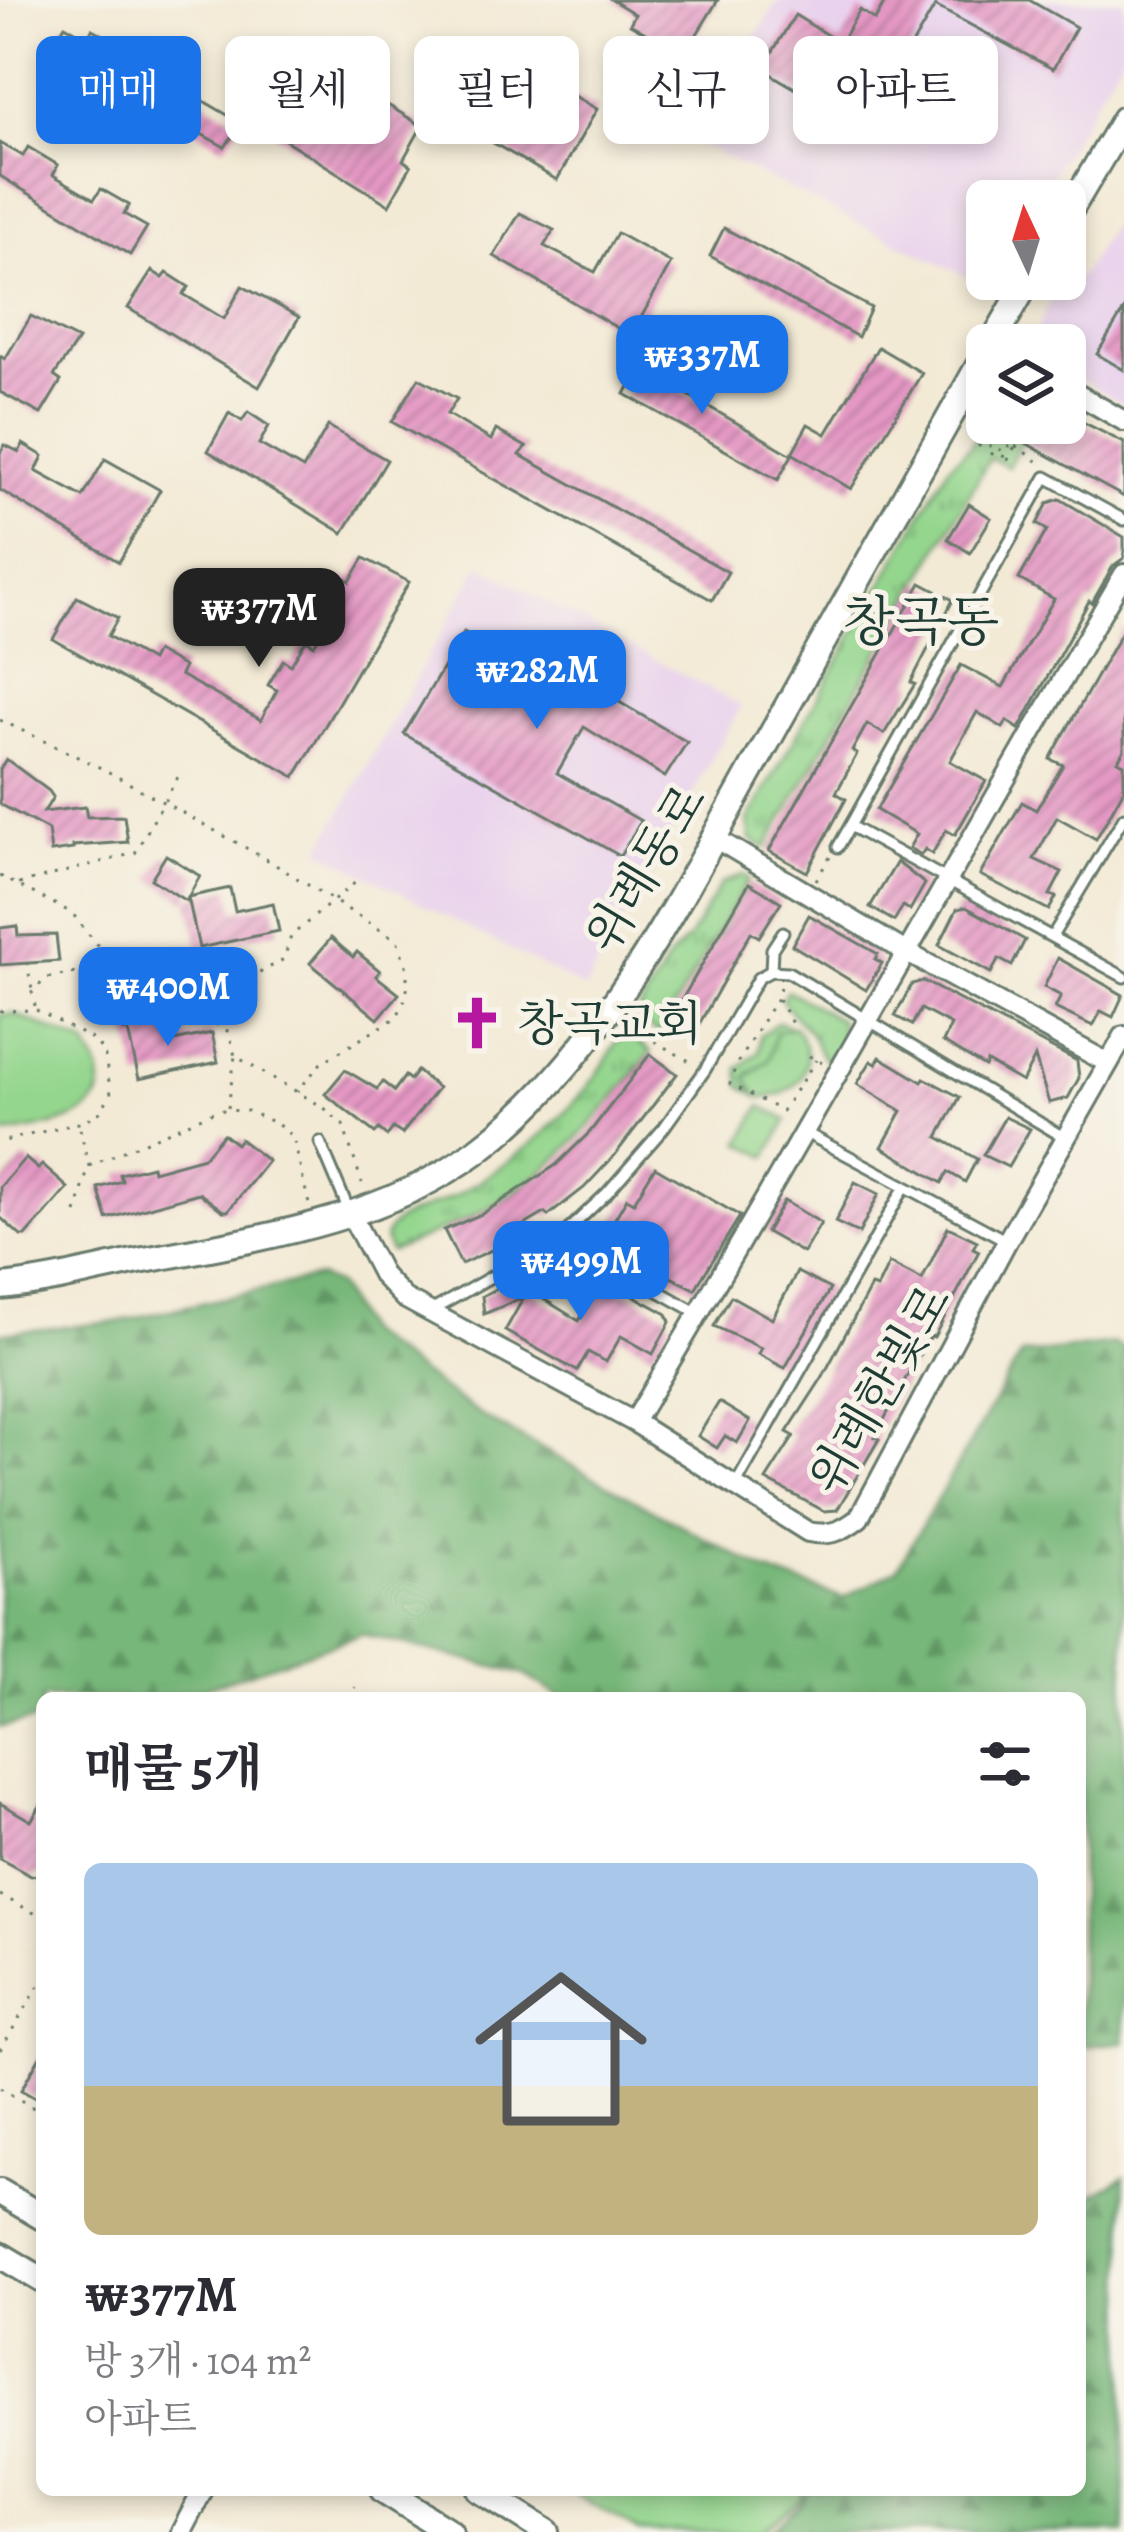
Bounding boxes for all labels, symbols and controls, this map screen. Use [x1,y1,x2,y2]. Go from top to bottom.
chip: 매매 [36,36,201,144]
chip: 월세 [225,36,390,144]
chip: 필터 [414,36,579,144]
chip: 신규 [603,36,769,144]
chip: 아파트 [793,36,998,144]
north arrow [966,180,1086,300]
map controls [966,180,1086,444]
pin: ₩337M [618,315,786,417]
button: layers [966,324,1086,444]
text: ₩337M [643,327,761,380]
pin: ₩377M [175,568,343,670]
text: ₩377M [200,580,318,633]
district label: 창곡동 [843,585,999,659]
pin: ₩282M [453,630,621,732]
text: ₩282M [475,642,599,695]
street label: 위례동로 [570,772,722,965]
pin: ₩400M [84,947,252,1049]
text: ₩400M [105,959,231,1012]
place label: 창곡교회 [517,991,702,1057]
church icon: 창곡교회 [448,994,506,1052]
pin: ₩499M [497,1221,665,1323]
text: ₩499M [520,1233,642,1286]
street label: 위례한빛로 [793,1273,966,1506]
icon: filters [972,1731,1038,1797]
text: 매물 5개 [84,1733,262,1803]
icon: home [453,1941,669,2157]
text: ₩377M [84,2259,238,2329]
text: 방 3개 · 104 m² [84,2334,311,2387]
text: 아파트 [84,2392,197,2445]

